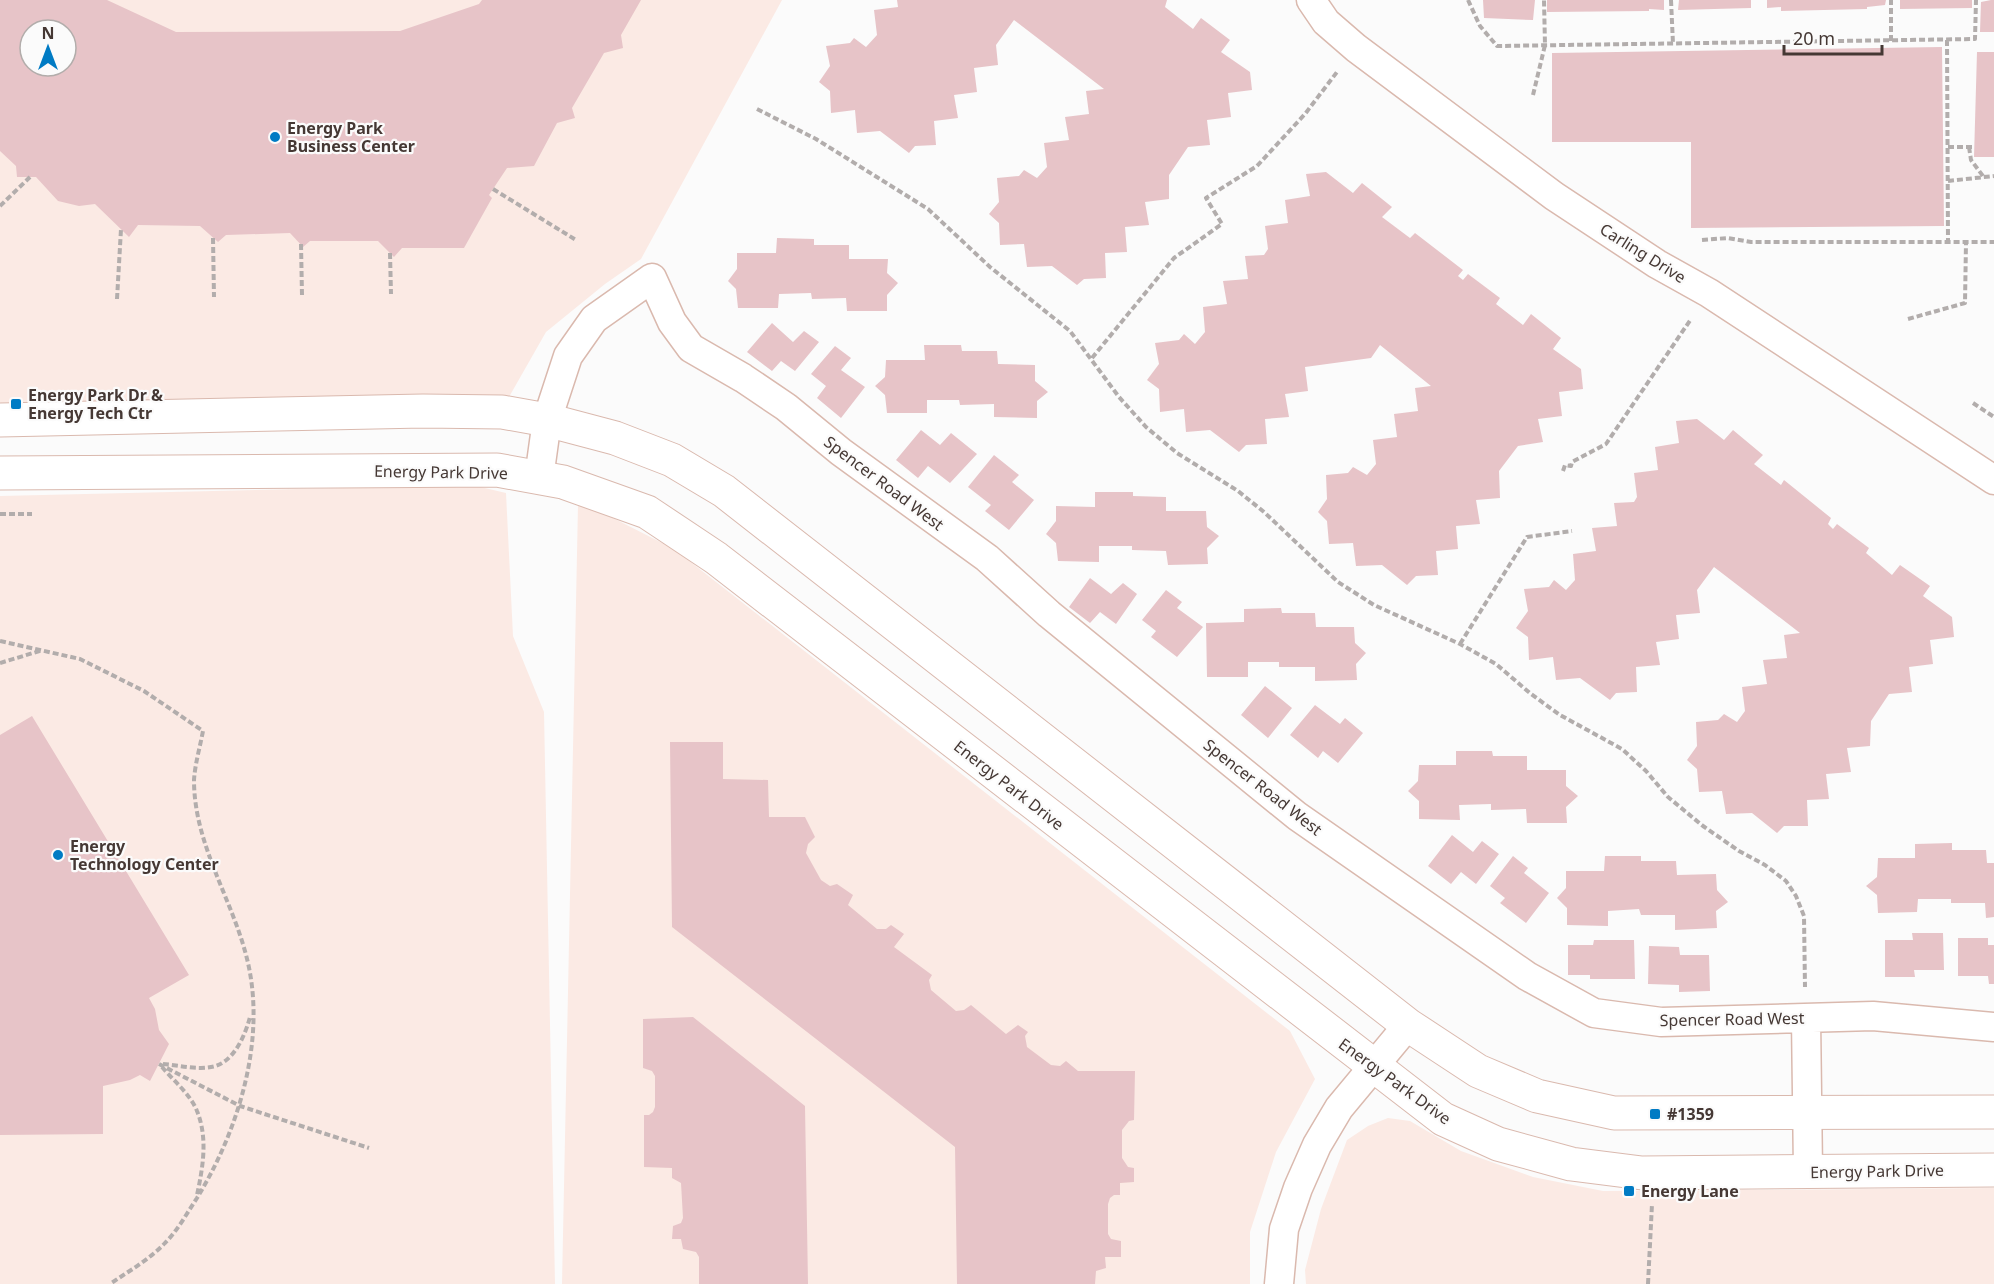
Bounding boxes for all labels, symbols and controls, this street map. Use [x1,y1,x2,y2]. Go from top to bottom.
north arrow [18,18,78,78]
scale bar [1784,18,1882,56]
text: N [41,22,55,44]
text: 20 m [1793,26,1835,50]
place label: Energy Park Business Center [287,117,415,157]
marker: Energy Park Business Center [268,130,282,144]
street label: Carling Drive [1596,218,1690,288]
place label: Energy Park Dr & Energy Tech Ctr [28,384,163,424]
marker: Energy Park Dr & Energy Tech Ctr [9,397,23,411]
street label: Spencer Road West [820,431,949,535]
street label: Energy Park Drive [374,460,508,484]
street label: Spencer Road West [1199,734,1327,840]
street label: Energy Park Drive [949,735,1069,835]
place label: Energy Technology Center [70,835,219,875]
marker: Energy Technology Center [51,848,65,862]
street label: Spencer Road West [1659,1007,1805,1031]
street label: Energy Park Drive [1334,1033,1456,1129]
place label: #1359 [1667,1103,1714,1125]
marker: #1359 [1648,1107,1662,1121]
street label: Energy Park Drive [1810,1159,1944,1183]
place label: Energy Lane [1641,1180,1739,1202]
marker: Energy Lane [1622,1184,1636,1198]

